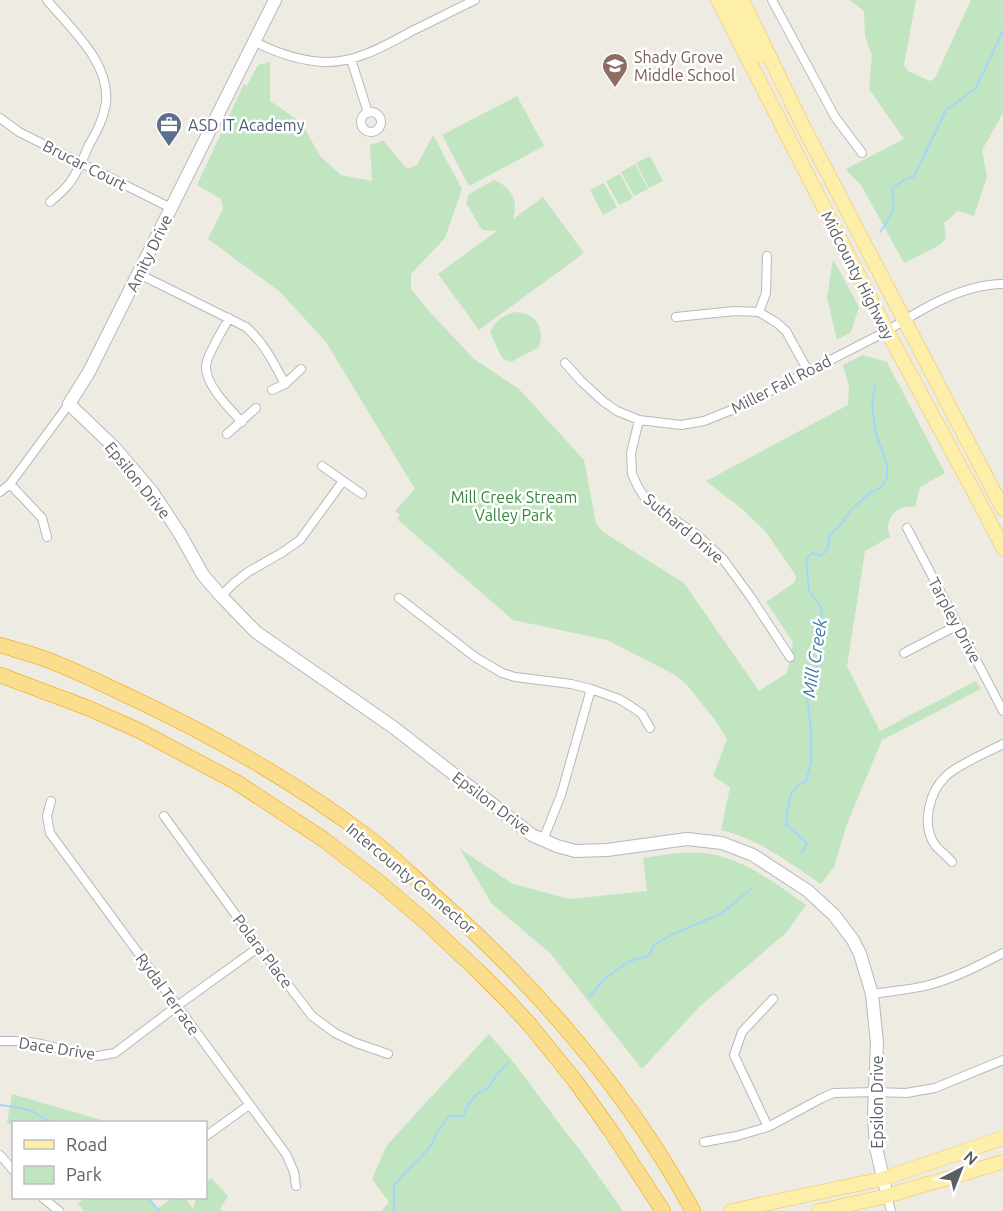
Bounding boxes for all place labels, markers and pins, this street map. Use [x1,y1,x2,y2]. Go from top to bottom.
place label: Shady Grove Middle School [634,48,735,84]
school or university icon: Shady Grove Middle School [600,51,630,89]
office icon: ASD IT Academy [154,110,184,148]
place label: ASD IT Academy [188,116,305,134]

